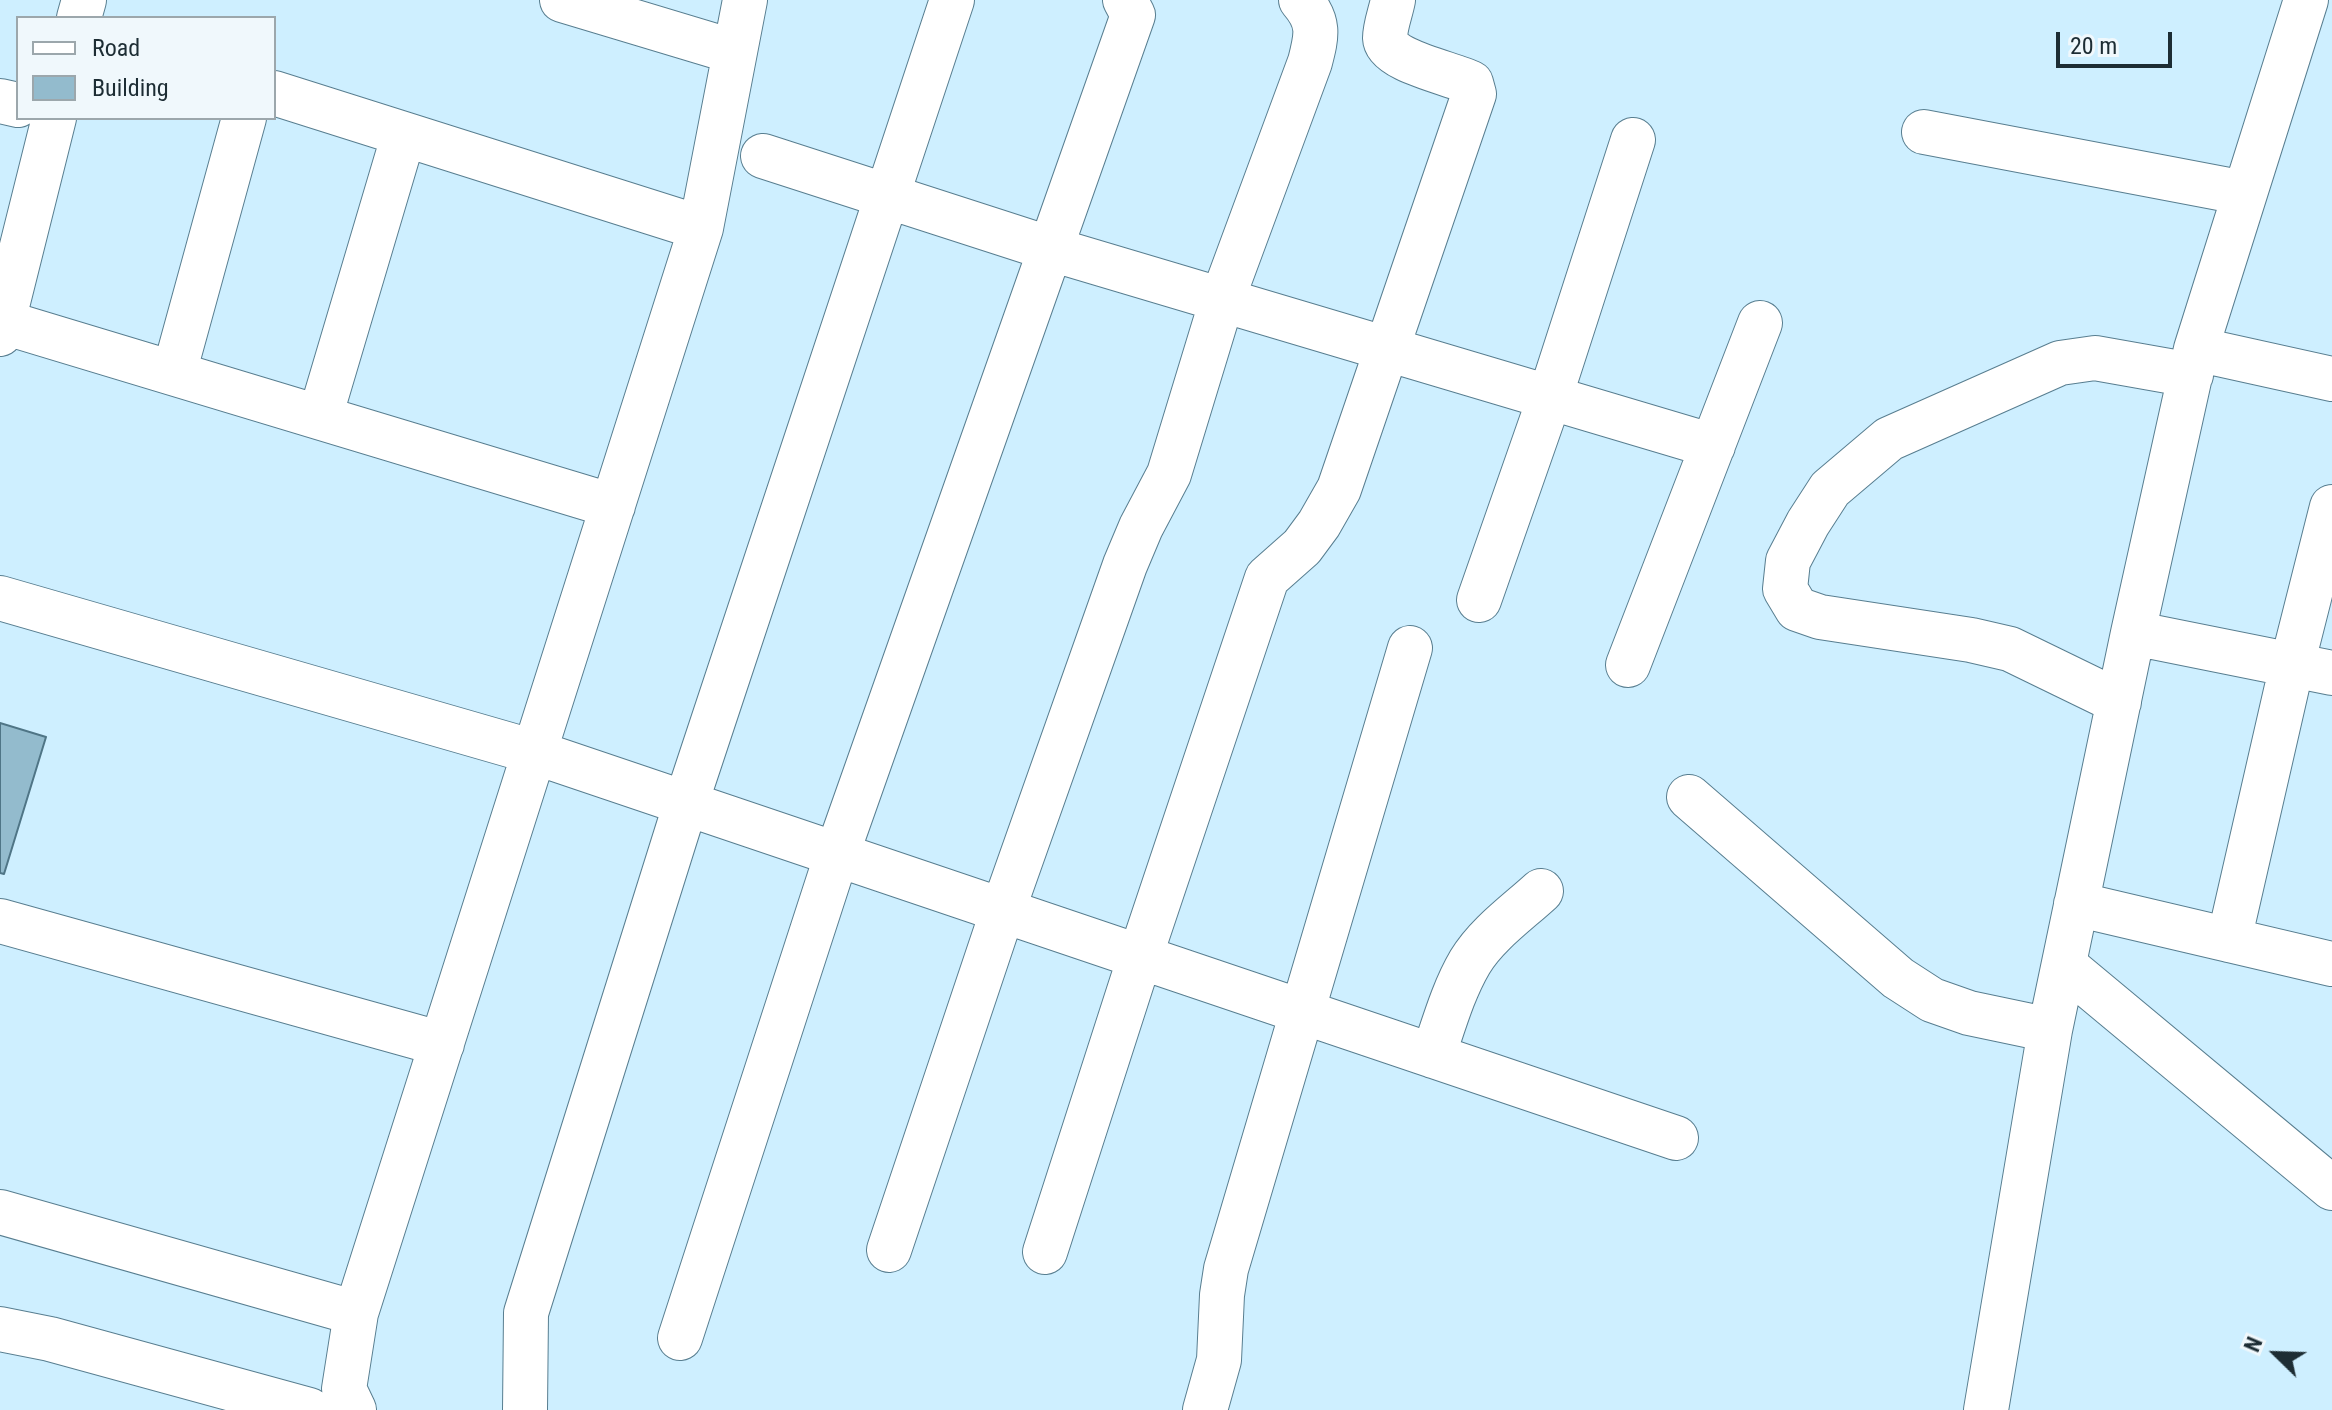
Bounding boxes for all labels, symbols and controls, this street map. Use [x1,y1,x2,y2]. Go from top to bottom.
legend [16,16,276,120]
scale bar [2060,16,2176,66]
text: 20 m [2070,32,2117,60]
text: Road [92,34,140,62]
text: Building [92,74,169,102]
north arrow [2236,1314,2316,1394]
text: N [2239,1333,2268,1356]

